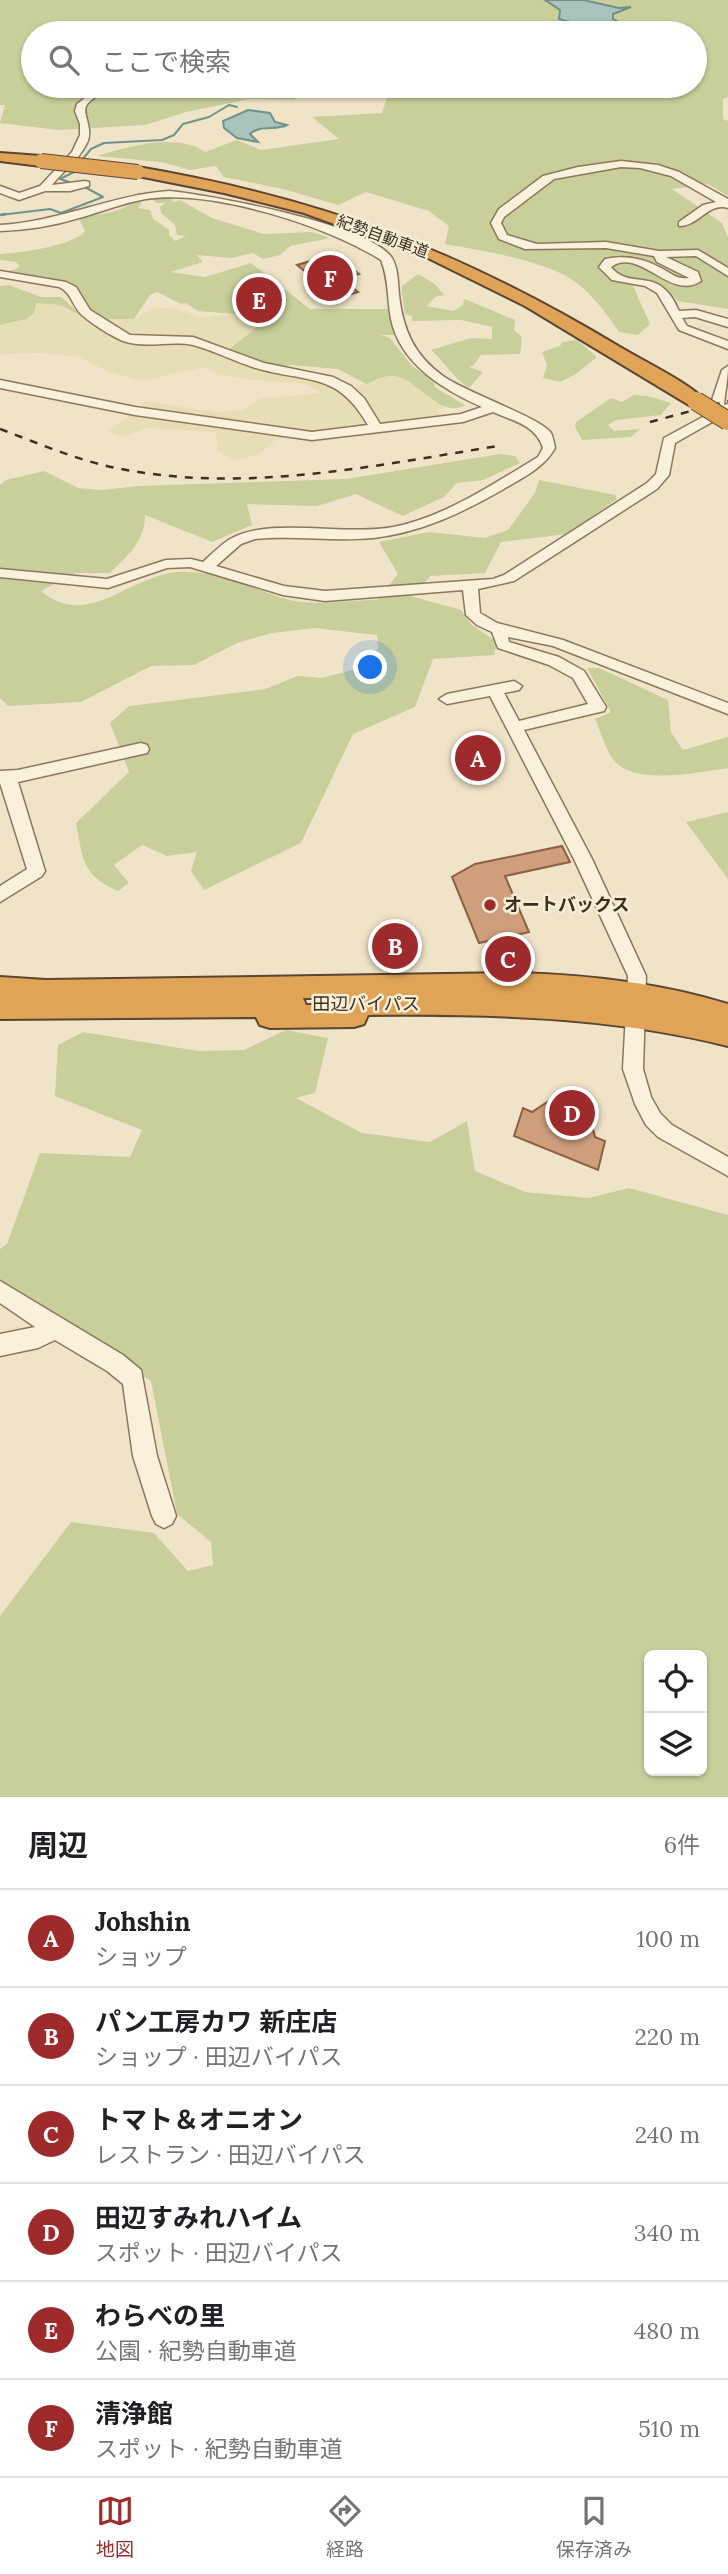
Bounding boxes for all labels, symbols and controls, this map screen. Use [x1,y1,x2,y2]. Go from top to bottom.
search box [21,21,707,98]
icon: search [45,41,83,79]
text: ここで検索 [101,45,231,78]
street label: 紀勢自動車道 [334,210,432,262]
pin: F [307,252,353,304]
pin: E [236,274,282,326]
your location [353,650,387,684]
pin: A [455,732,501,784]
place label: オートバックス [504,893,629,916]
marker: オートバックス [482,897,498,913]
pin: B [372,920,418,972]
pin: C [485,933,531,985]
street label: 田辺バイパス [312,992,420,1015]
pin: D [549,1087,595,1139]
map controls [644,1650,707,1776]
button: locate [644,1650,707,1713]
button: layers [644,1713,707,1776]
text: 周辺 [28,1826,88,1864]
text: 6件 [664,1830,700,1859]
text: Johshin [95,1905,191,1938]
text: A [43,1924,59,1953]
text: 100 m [636,1924,700,1953]
text: ショップ [95,1942,187,1971]
text: パン工房カワ 新庄店 [95,2005,337,2038]
text: B [43,2022,59,2051]
text: 220 m [634,2022,700,2051]
text: ショップ · 田辺バイパス [95,2042,342,2071]
text: トマト＆オニオン [95,2103,303,2136]
text: C [43,2120,59,2149]
text: 240 m [635,2120,700,2149]
text: レストラン · 田辺バイパス [95,2140,365,2169]
text: 田辺すみれハイム [95,2201,302,2234]
text: D [42,2218,60,2247]
text: 340 m [634,2218,700,2247]
text: スポット · 田辺バイパス [95,2238,342,2267]
text: わらべの里 [95,2299,225,2332]
text: E [44,2316,58,2345]
text: 480 m [634,2316,700,2345]
text: 公園 · 紀勢自動車道 [95,2336,297,2365]
text: 清浄館 [95,2397,173,2430]
text: F [44,2414,58,2443]
text: 510 m [638,2414,700,2443]
text: スポット · 紀勢自動車道 [95,2434,343,2463]
tab: 地図 [96,2492,134,2561]
tab: 経路 [326,2492,364,2561]
tab: 保存済み [556,2492,632,2561]

